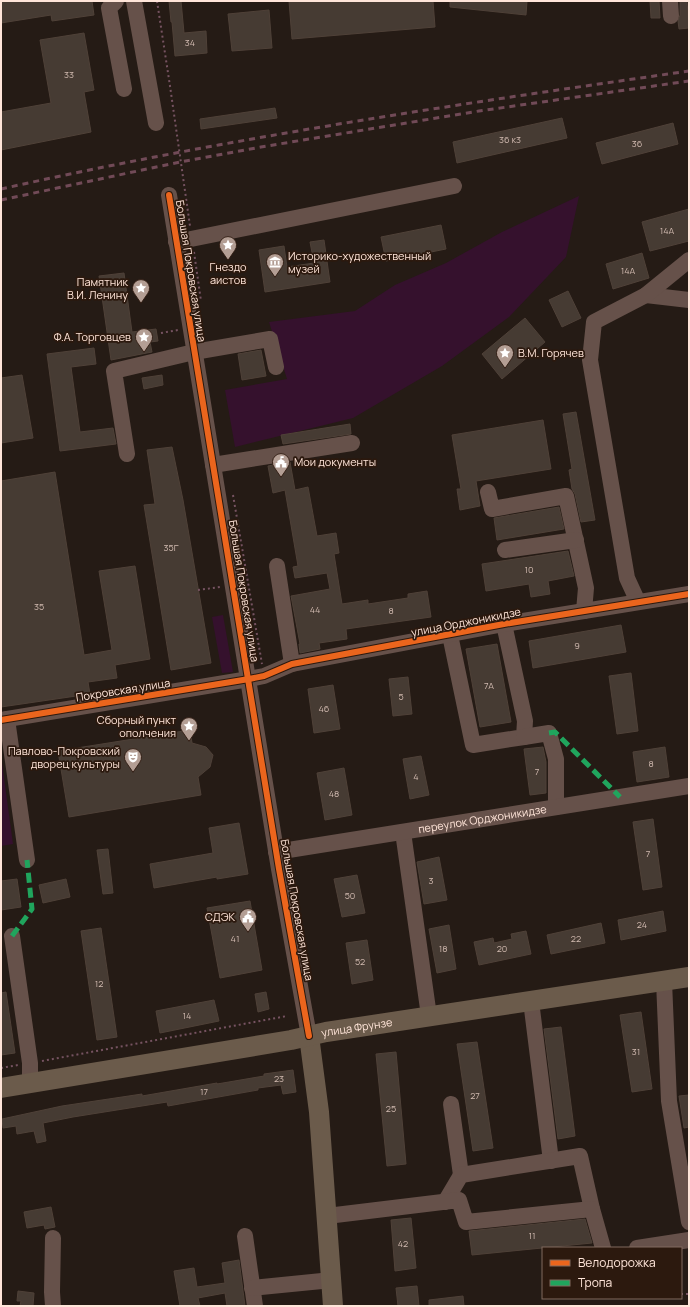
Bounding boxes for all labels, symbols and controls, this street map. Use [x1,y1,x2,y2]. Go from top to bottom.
house number: 34 [185,36,195,49]
house number: 33 [64,68,74,81]
house number: 36 к3 [499,133,521,146]
house number: 36 [632,137,643,150]
street label: Большая Покровская улица [173,199,210,343]
house number: 14А [660,224,675,237]
place icon: Гнездо аистов [218,235,238,260]
place label: Историко-художественный музей [288,248,431,276]
museum icon: Историко-художественный музей [265,252,285,277]
place label: Гнездо аистов [209,259,247,287]
house number: 14А [621,264,636,277]
place label: Памятник В.И. Ленину [67,274,129,302]
place icon: Памятник В.И. Ленину [131,278,151,303]
place icon: Ф.А. Торговцев [134,327,154,352]
place label: Ф.А. Торговцев [54,329,131,344]
place icon: В.М. Горячев [495,343,515,368]
place label: В.М. Горячев [518,345,584,360]
public building icon: Мои документы [271,452,291,477]
place label: Мои документы [294,454,376,469]
street label: Большая Покровская улица [226,519,263,663]
house number: 35Г [164,541,179,554]
house number: 10 [525,563,534,576]
house number: 35 [34,600,44,613]
house number: 44 [310,603,320,616]
street label: улица Орджоникидзе [410,603,523,639]
house number: 8 [388,604,394,617]
house number: 9 [574,639,580,652]
street label: Покровская улица [75,675,171,704]
house number: 7А [484,679,494,692]
house number: 5 [398,690,404,703]
house number: 46 [319,702,330,715]
place label: Сборный пункт ополчения [97,712,176,740]
place icon: Сборный пункт ополчения [179,716,199,741]
place label: Павлово-Покровский дворец культуры [8,743,120,771]
theatre icon: Павлово-Покровский дворец культуры [123,747,143,772]
house number: 8 [648,757,654,770]
house number: 7 [535,765,540,778]
house number: 4 [413,770,419,783]
house number: 48 [329,787,339,800]
street label: переулок Орджоникидзе [417,801,548,836]
street label: Большая Покровская улица [278,838,317,982]
house number: 7 [646,847,651,860]
house number: 3 [429,874,434,887]
house number: 50 [345,889,355,902]
public building icon: СДЭК [238,907,258,932]
place label: СДЭК [205,909,235,924]
house number: 24 [637,918,647,931]
house number: 41 [231,932,239,945]
house number: 22 [571,932,581,945]
house number: 18 [439,942,447,955]
house number: 20 [497,942,507,955]
house number: 52 [355,955,365,968]
house number: 12 [95,977,103,990]
house number: 14 [183,1009,191,1022]
street label: улица Фрунзе [320,1014,394,1040]
house number: 31 [632,1045,640,1058]
house number: 23 [274,1072,284,1085]
house number: 17 [200,1085,208,1098]
house number: 27 [470,1089,480,1102]
house number: 25 [386,1102,396,1115]
house number: 11 [528,1229,536,1242]
house number: 42 [398,1237,408,1250]
legend [542,1247,682,1299]
text: Велодорожка [578,1254,656,1271]
text: Тропа [578,1274,612,1291]

